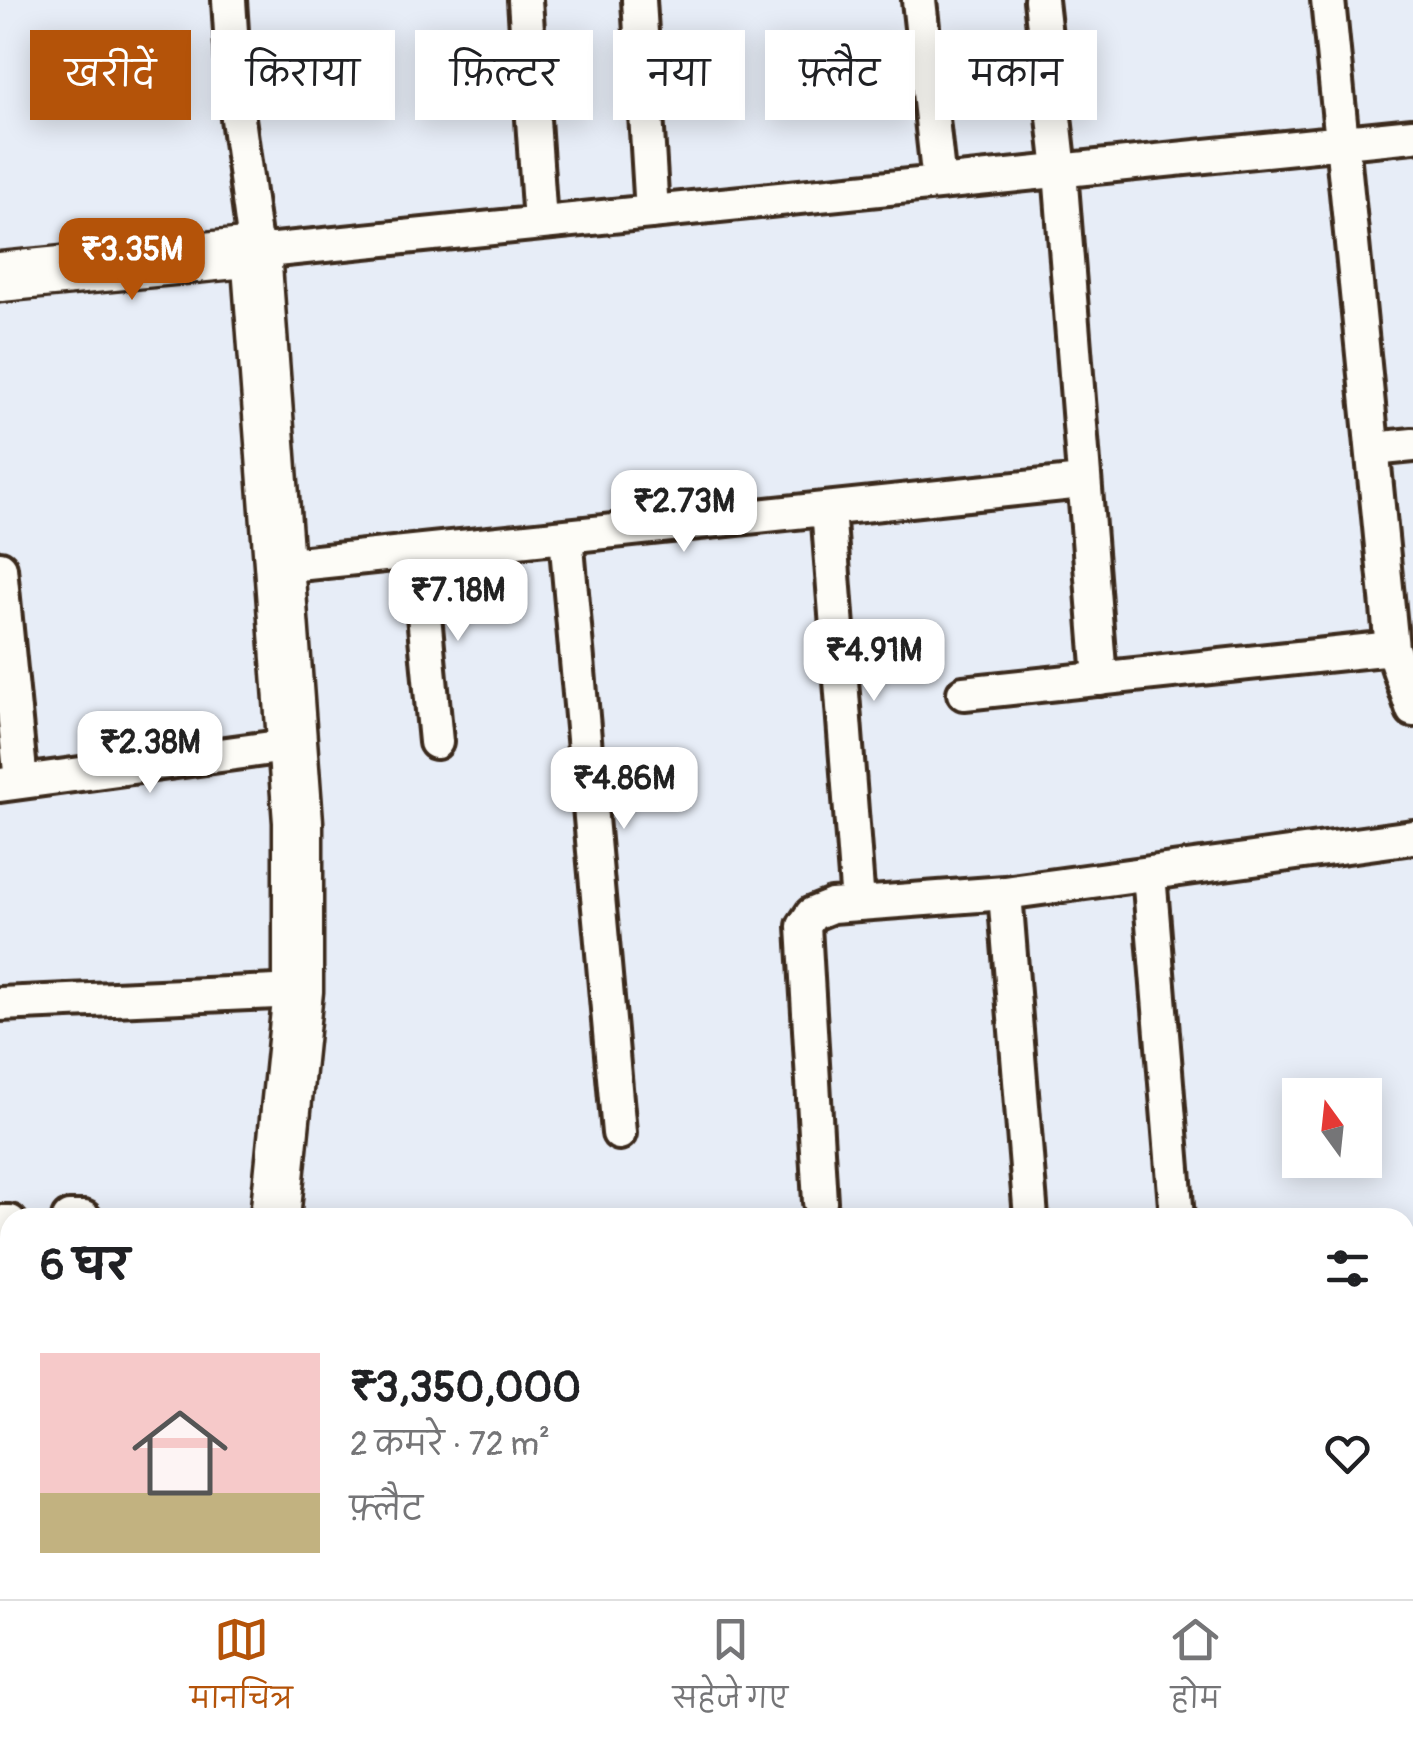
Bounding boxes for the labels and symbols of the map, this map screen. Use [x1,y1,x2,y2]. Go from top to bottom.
pin: ₹3.35M [51,218,213,303]
pin: ₹2.73M [603,470,765,555]
pin: ₹7.18M [377,559,539,644]
pin: ₹4.91M [793,619,955,704]
pin: ₹2.38M [69,711,231,796]
pin: ₹4.86M [543,747,705,832]
north arrow [1282,1078,1382,1178]

